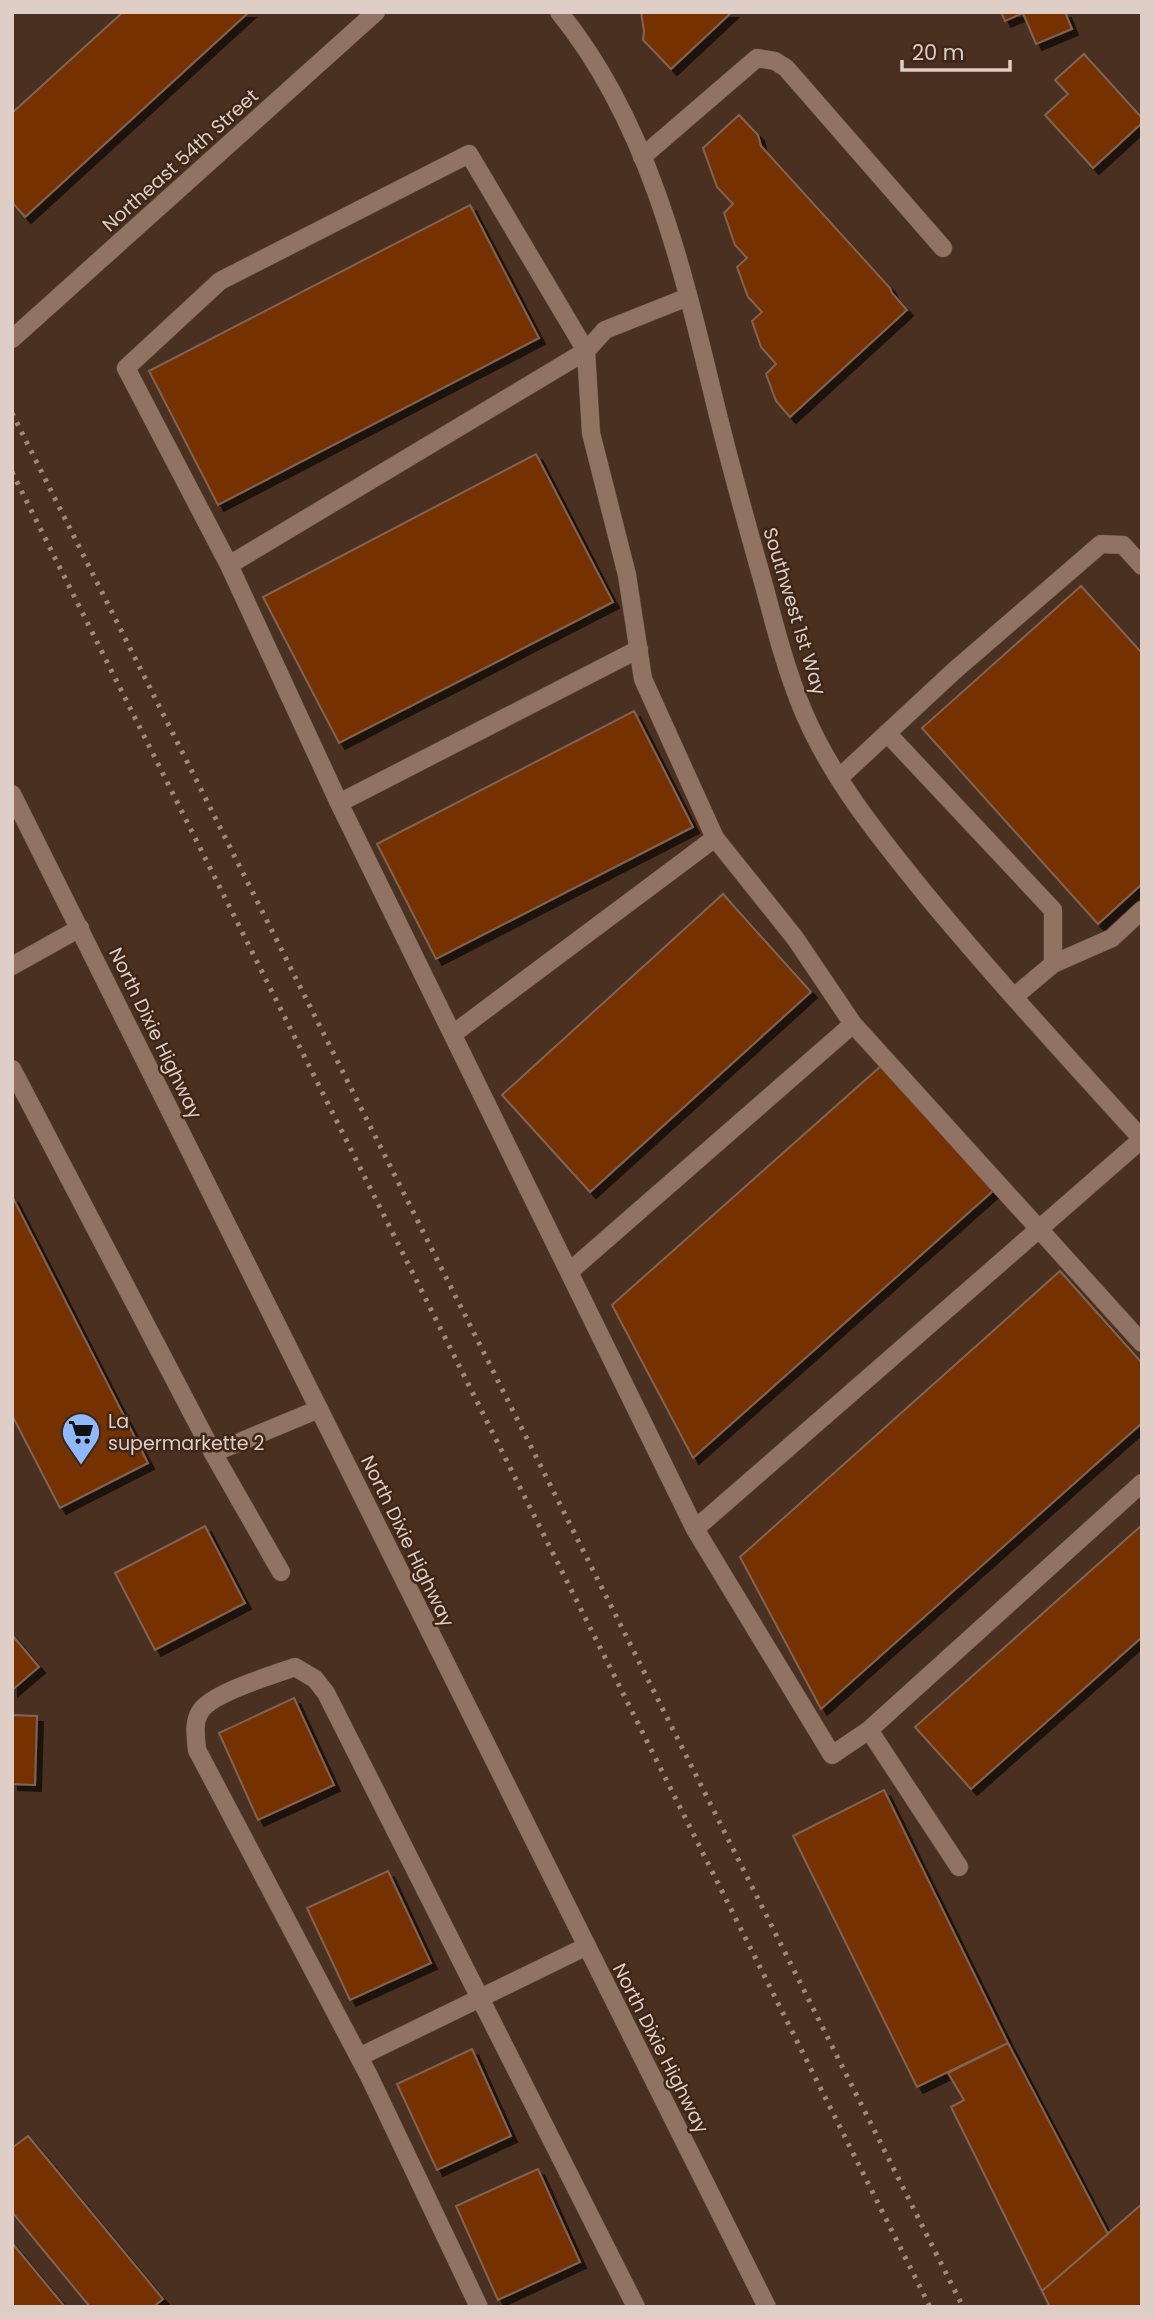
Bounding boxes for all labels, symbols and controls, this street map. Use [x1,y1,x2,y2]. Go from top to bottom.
scale bar [902,28,1010,72]
text: 20 m [912,38,965,67]
street label: Northeast 54th Street [96,83,264,238]
street label: Southwest 1st Way [756,524,833,699]
street label: North Dixie Highway [102,943,209,1124]
place label: La supermarkette 2 [108,1408,265,1457]
supermarket icon: La supermarkette 2 [60,1411,102,1466]
street label: North Dixie Highway [354,1451,461,1632]
street label: North Dixie Highway [606,1959,715,2138]

